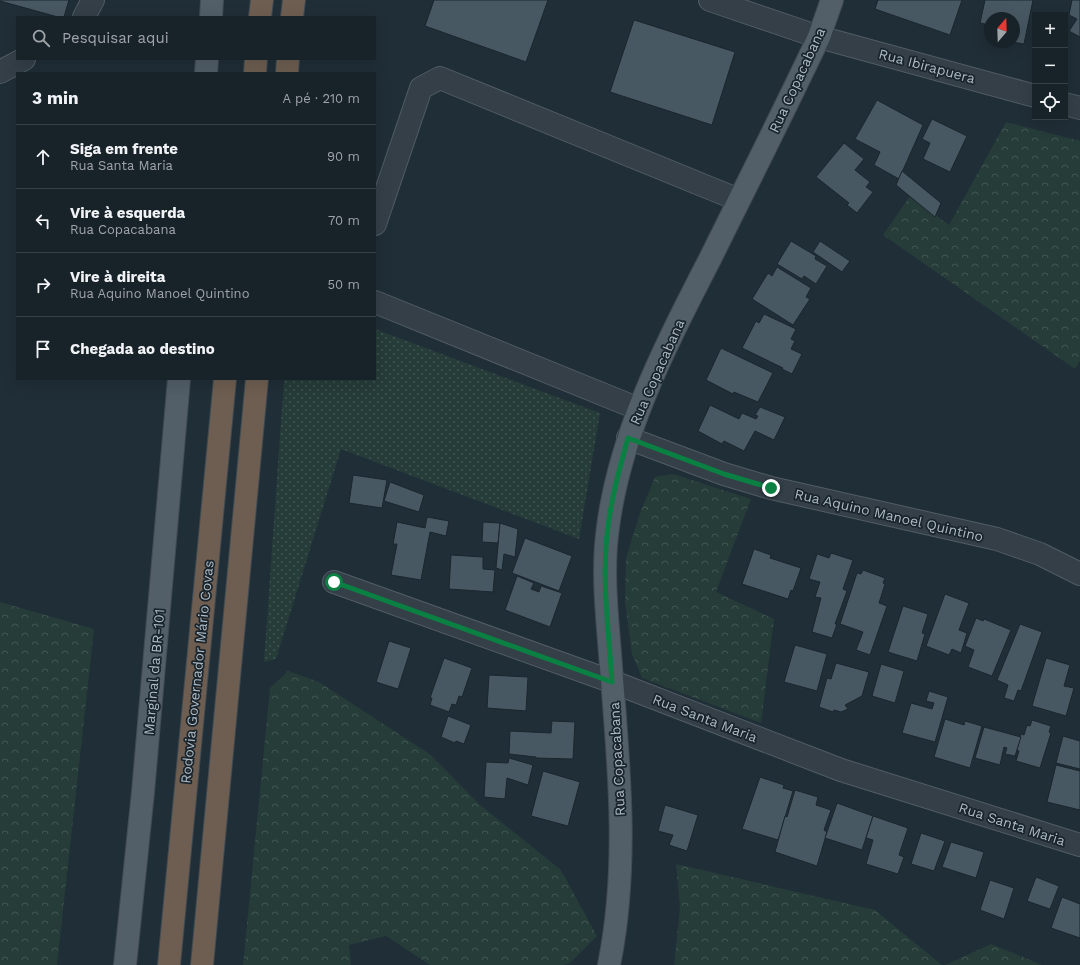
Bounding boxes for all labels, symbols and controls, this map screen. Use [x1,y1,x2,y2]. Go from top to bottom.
north arrow [984,12,1020,48]
map controls [1032,12,1068,120]
button: + [1032,12,1068,48]
search box [16,16,376,60]
street label: Rua Copacabana [766,25,828,135]
icon: search [30,27,52,49]
text: Pesquisar aqui [62,29,169,47]
street label: Rua Ibirapuera [877,45,977,87]
button: − [1032,48,1068,84]
button: locate [1032,84,1068,120]
text: 3 min [32,88,78,108]
text: A pé · 210 m [282,91,360,106]
text: Siga em frente [70,140,178,158]
icon: ahead [32,146,54,168]
text: 90 m [327,149,360,164]
text: Rua Santa Maria [70,158,173,173]
text: Vire à esquerda [70,204,185,222]
icon: left [32,210,54,232]
text: 70 m [328,213,360,228]
text: Rua Copacabana [70,222,176,237]
text: Vire à direita [70,268,165,286]
icon: right [32,274,54,296]
text: 50 m [328,277,360,292]
text: Rua Aquino Manoel Quintino [70,286,249,301]
street label: Rua Copacabana [627,317,688,427]
icon: arrive [32,338,54,360]
text: Chegada ao destino [70,340,215,358]
route end [762,479,780,497]
street label: Rua Aquino Manoel Quintino [793,485,985,545]
street label: Rodovia Governador Mário Covas [177,560,217,784]
route start [325,573,343,591]
street label: Marginal da BR-101 [141,608,167,736]
street label: Rua Santa Maria [650,691,760,745]
street label: Rua Copacabana [606,702,628,816]
street label: Rua Santa Maria [957,799,1067,849]

